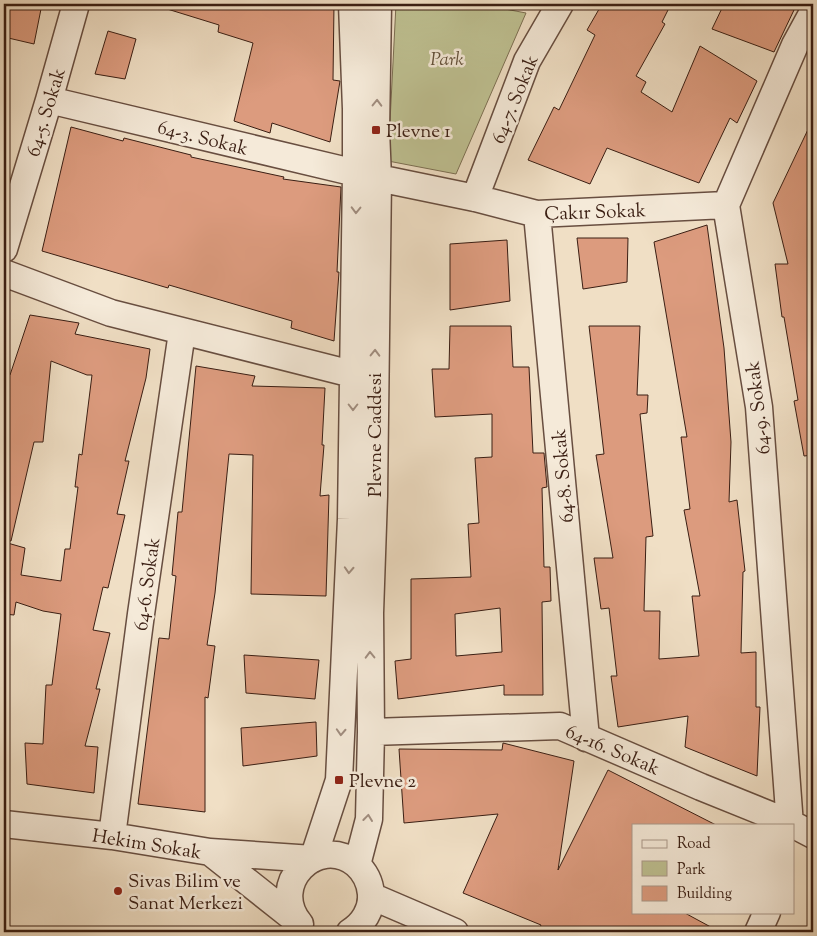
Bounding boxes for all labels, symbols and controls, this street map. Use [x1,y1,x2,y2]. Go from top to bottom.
park label: Park [430,47,464,74]
street label: 64-7. Sokak [486,51,547,148]
street label: 64-5. Sokak [21,64,74,160]
one-way arrow [371,99,382,107]
street label: 64-3. Sokak [154,115,251,164]
place label: Plevne 1 [386,119,451,146]
marker: Plevne 1 [370,124,382,136]
street label: Çakır Sokak [544,198,647,229]
one-way arrow [351,206,361,214]
one-way arrow [370,349,380,356]
street label: 64-9. Sokak [740,359,779,456]
street label: Plevne Caddesi [363,373,390,497]
one-way arrow [347,404,358,412]
street label: 64-8. Sokak [547,427,582,524]
street label: 64-6. Sokak [129,535,168,633]
one-way arrow [343,566,354,574]
one-way arrow [365,651,375,659]
street label: 64-16. Sokak [561,719,664,784]
one-way arrow [336,728,346,736]
place label: Plevne 2 [349,769,416,796]
marker: Plevne 2 [333,774,345,786]
one-way arrow [362,813,373,821]
street label: Hekim Sokak [90,824,204,868]
legend [632,824,794,914]
text: Road [677,834,711,855]
text: Park [677,860,706,881]
place label: Sivas Bilim ve Sanat Merkezi [128,869,243,918]
text: Building [677,884,732,905]
marker: Sivas Bilim ve Sanat Merkezi [112,885,124,897]

